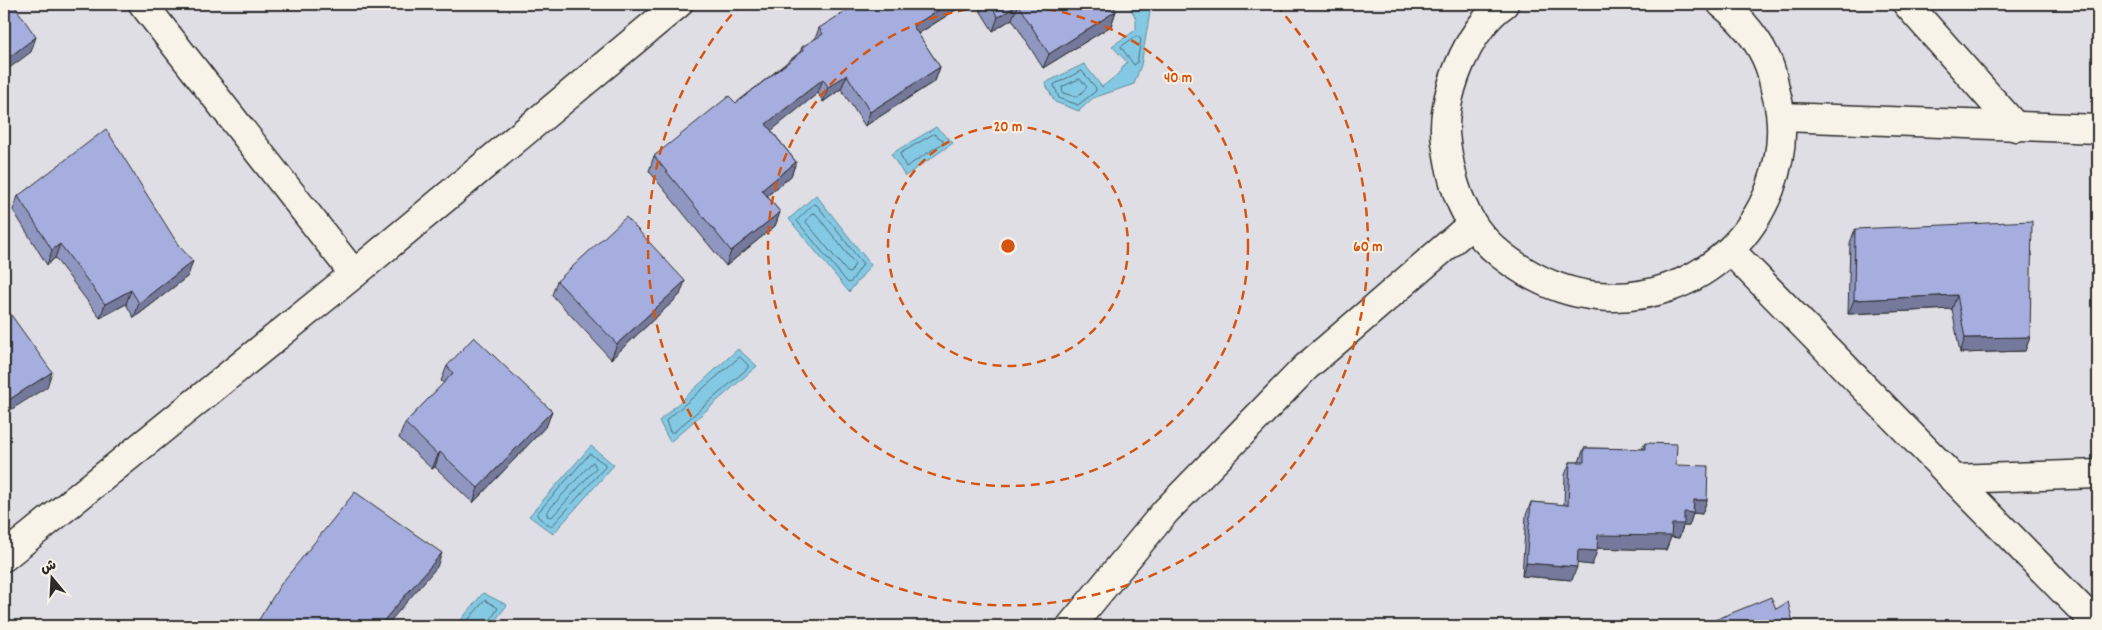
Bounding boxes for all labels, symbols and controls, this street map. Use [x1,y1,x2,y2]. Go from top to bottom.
text: 40 m [1164,68,1192,90]
text: 20 m [994,117,1022,139]
centre of rings [999,237,1017,255]
text: 60 m [1353,237,1383,259]
north arrow [28,552,78,602]
text: ش [38,556,59,579]

